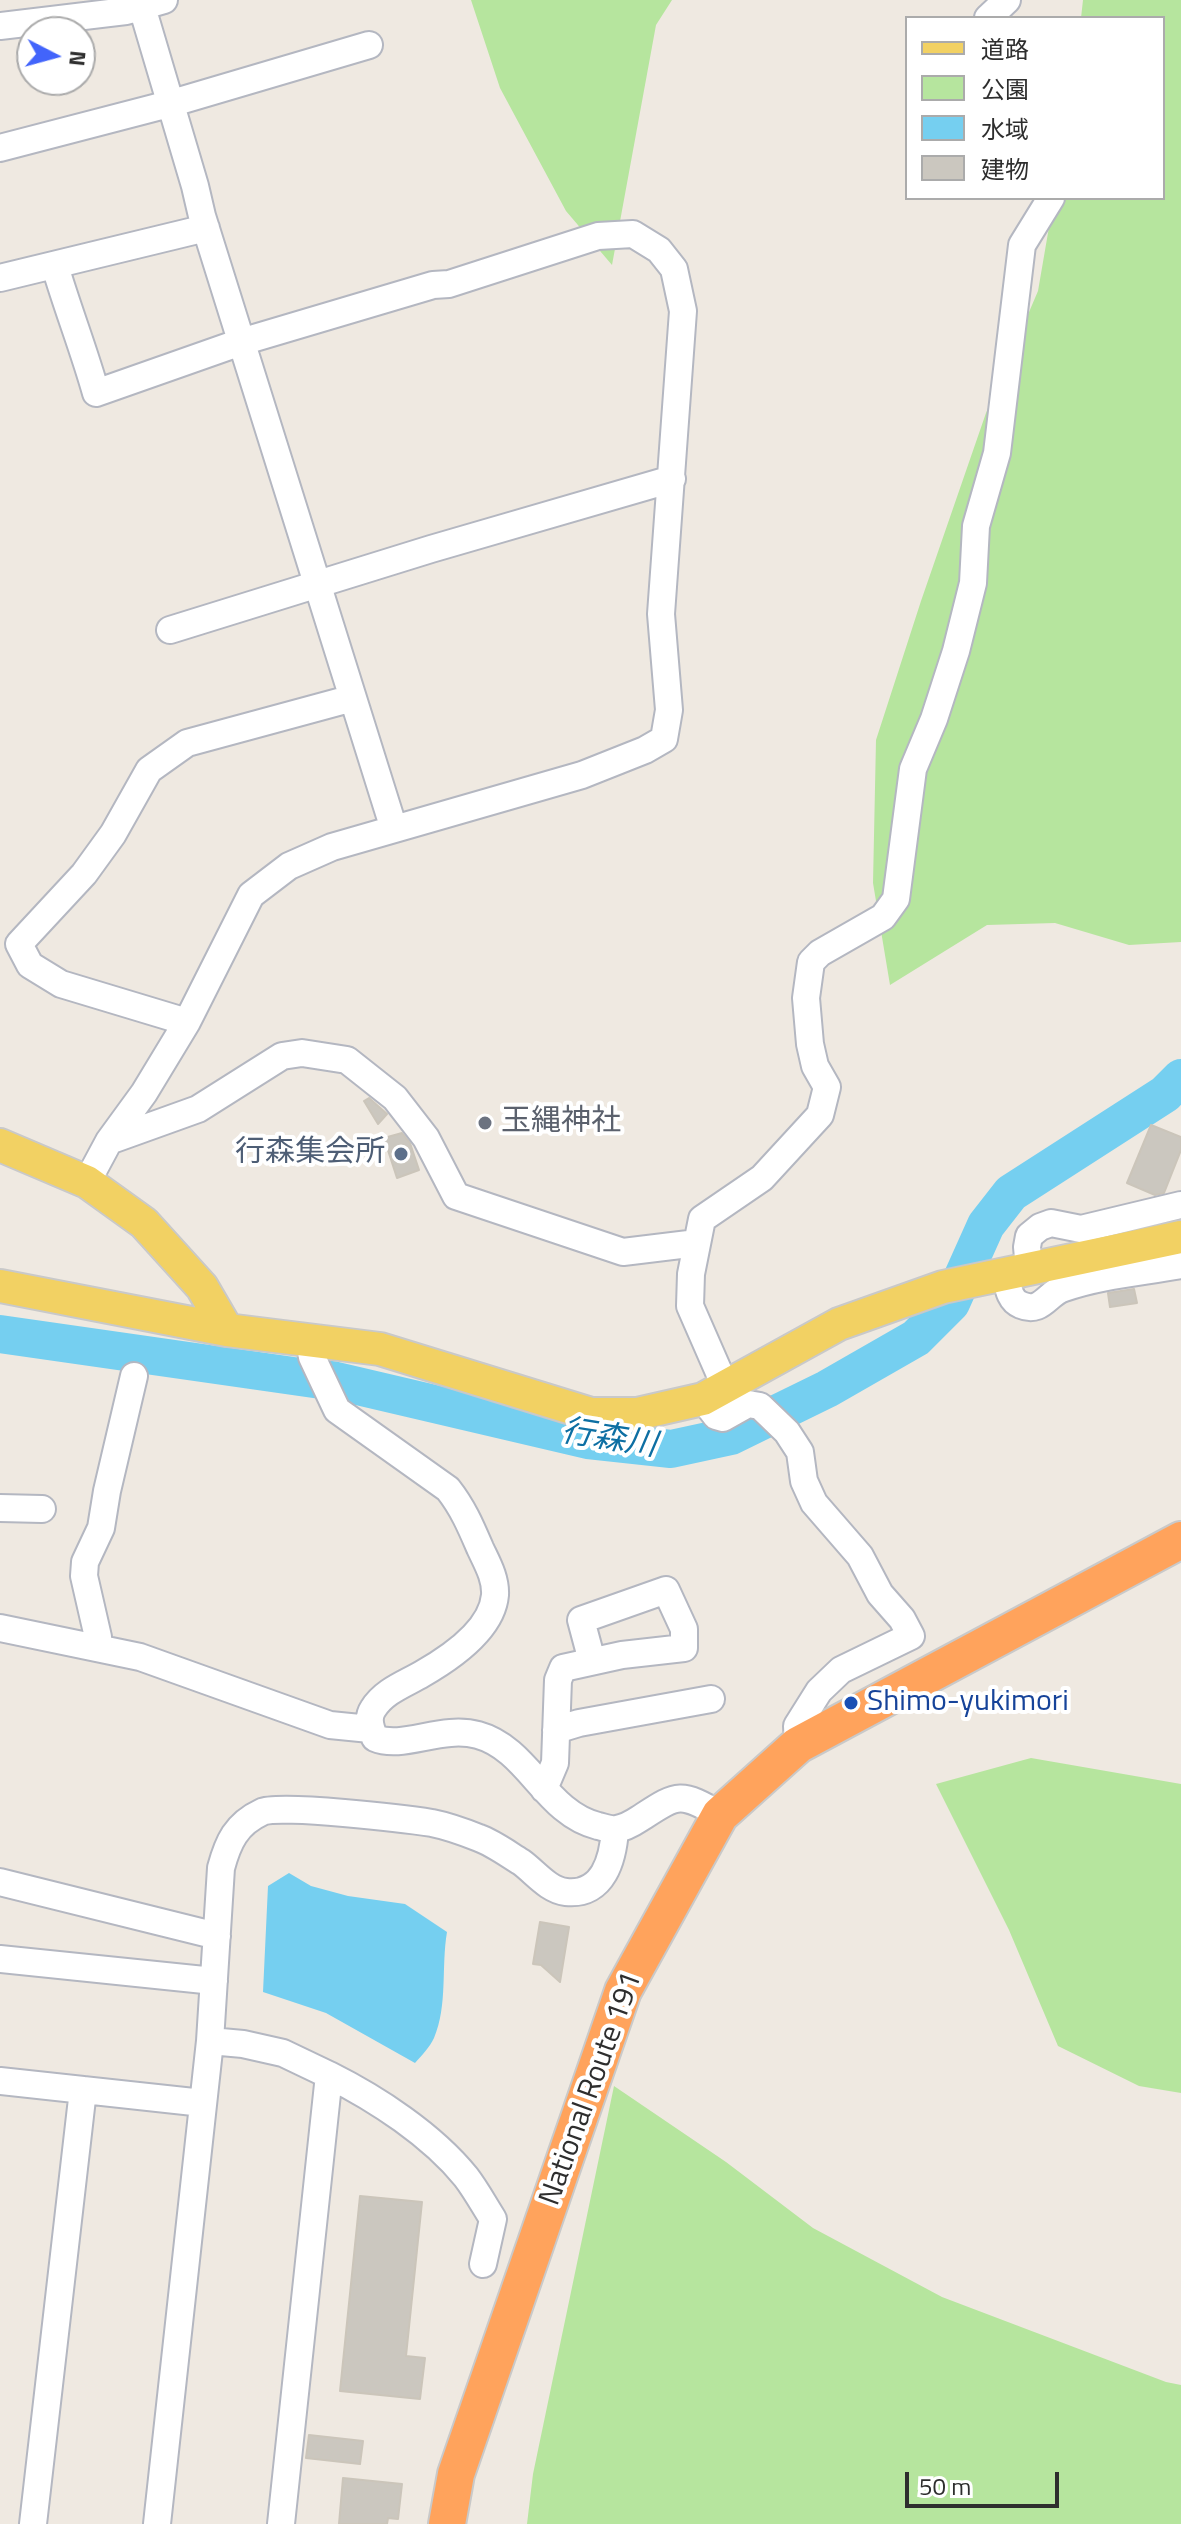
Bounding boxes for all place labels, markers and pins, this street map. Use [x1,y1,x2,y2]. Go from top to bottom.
place label: 玉縄神社 [501,1105,621,1141]
marker: 玉縄神社 [476,1114,494,1132]
place label: 行森集会所 [235,1136,385,1172]
marker: 行森集会所 [392,1145,410,1163]
place label: Shimo-yukimori [867,1685,1069,1721]
marker: Shimo-yukimori [842,1694,860,1712]

